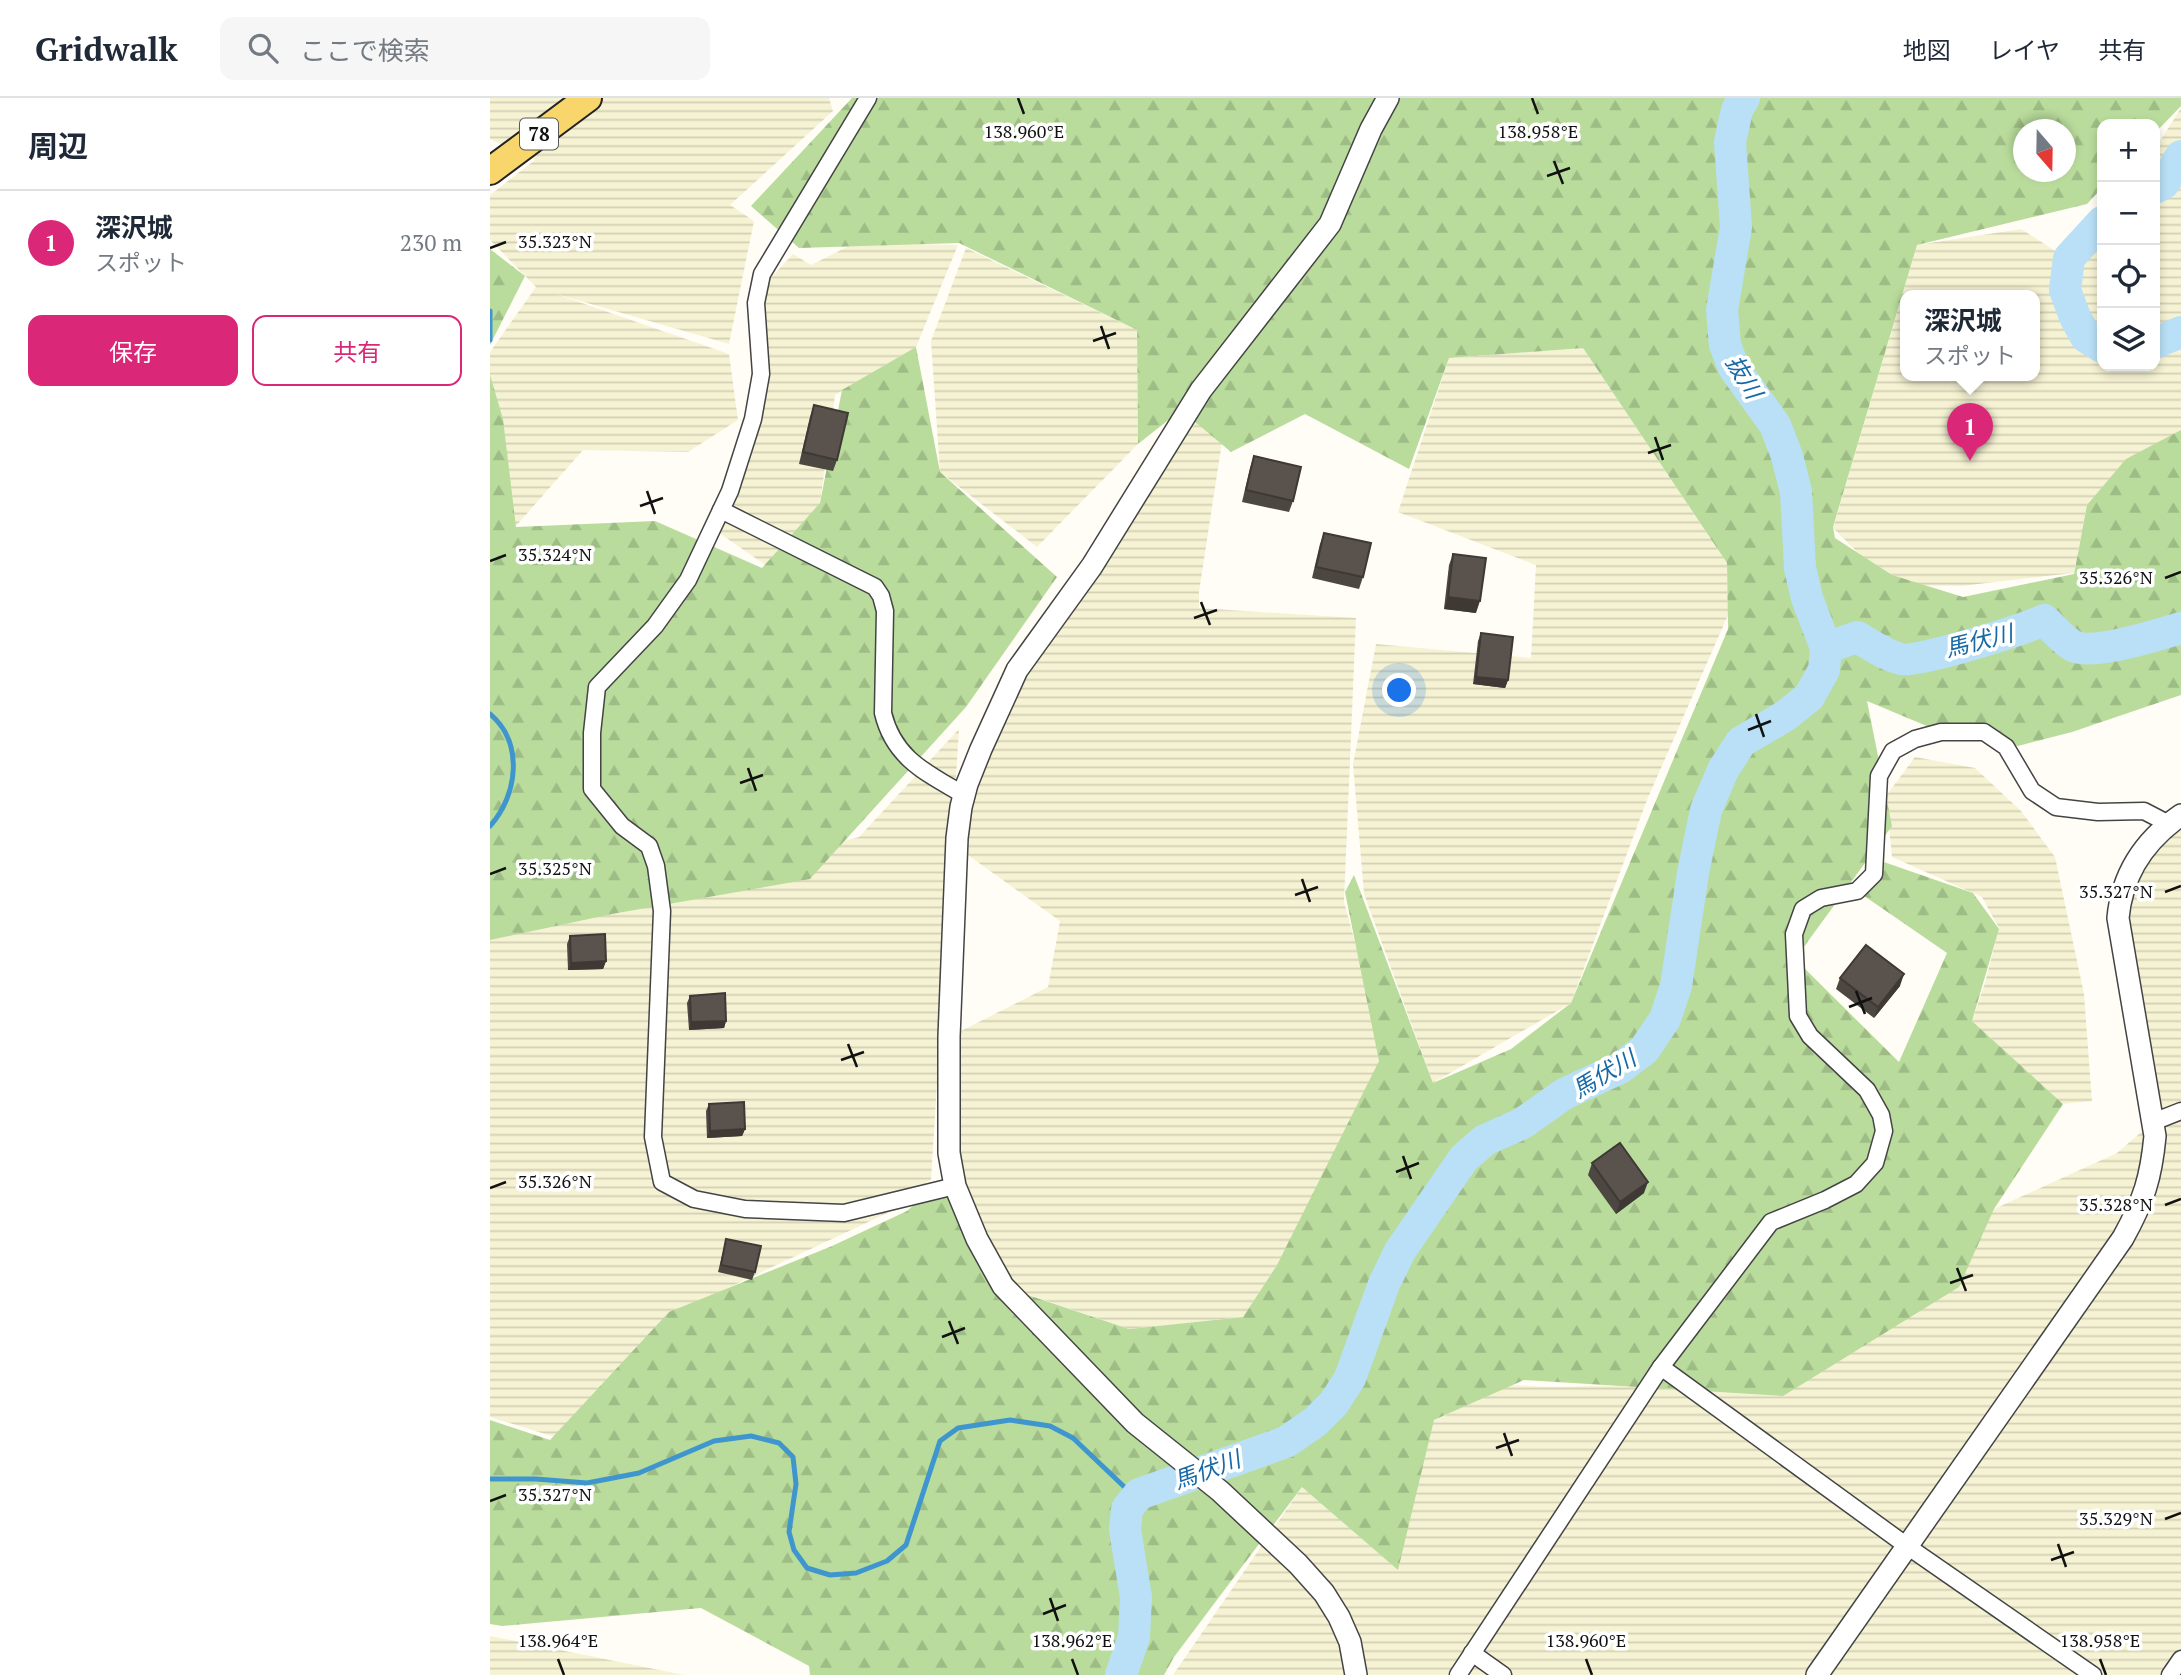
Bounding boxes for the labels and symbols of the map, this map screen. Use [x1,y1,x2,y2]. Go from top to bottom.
road number: 78 [520,118,558,150]
text: 138.960°E [984,119,1064,143]
text: 138.958°E [1498,119,1578,143]
north arrow [2013,119,2076,182]
text: 35.323°N [518,229,592,253]
water label: 抜川 [1719,349,1771,407]
pin: 1 [1947,403,1993,461]
text: 35.324°N [518,542,592,566]
text: 35.326°N [2079,565,2153,589]
water label: 馬伏川 [1942,616,2019,664]
your location [1382,673,1416,707]
text: 35.325°N [518,856,592,880]
text: 35.327°N [2079,879,2153,903]
water label: 馬伏川 [1566,1041,1644,1105]
text: 35.326°N [518,1169,592,1193]
text: 35.328°N [2079,1192,2153,1216]
water label: 馬伏川 [1169,1442,1247,1496]
text: 35.327°N [518,1482,592,1506]
text: 35.329°N [2079,1506,2153,1530]
text: 138.964°E [518,1628,598,1652]
text: 138.962°E [1032,1628,1112,1652]
text: 138.960°E [1546,1628,1626,1652]
text: 138.958°E [2060,1628,2140,1652]

